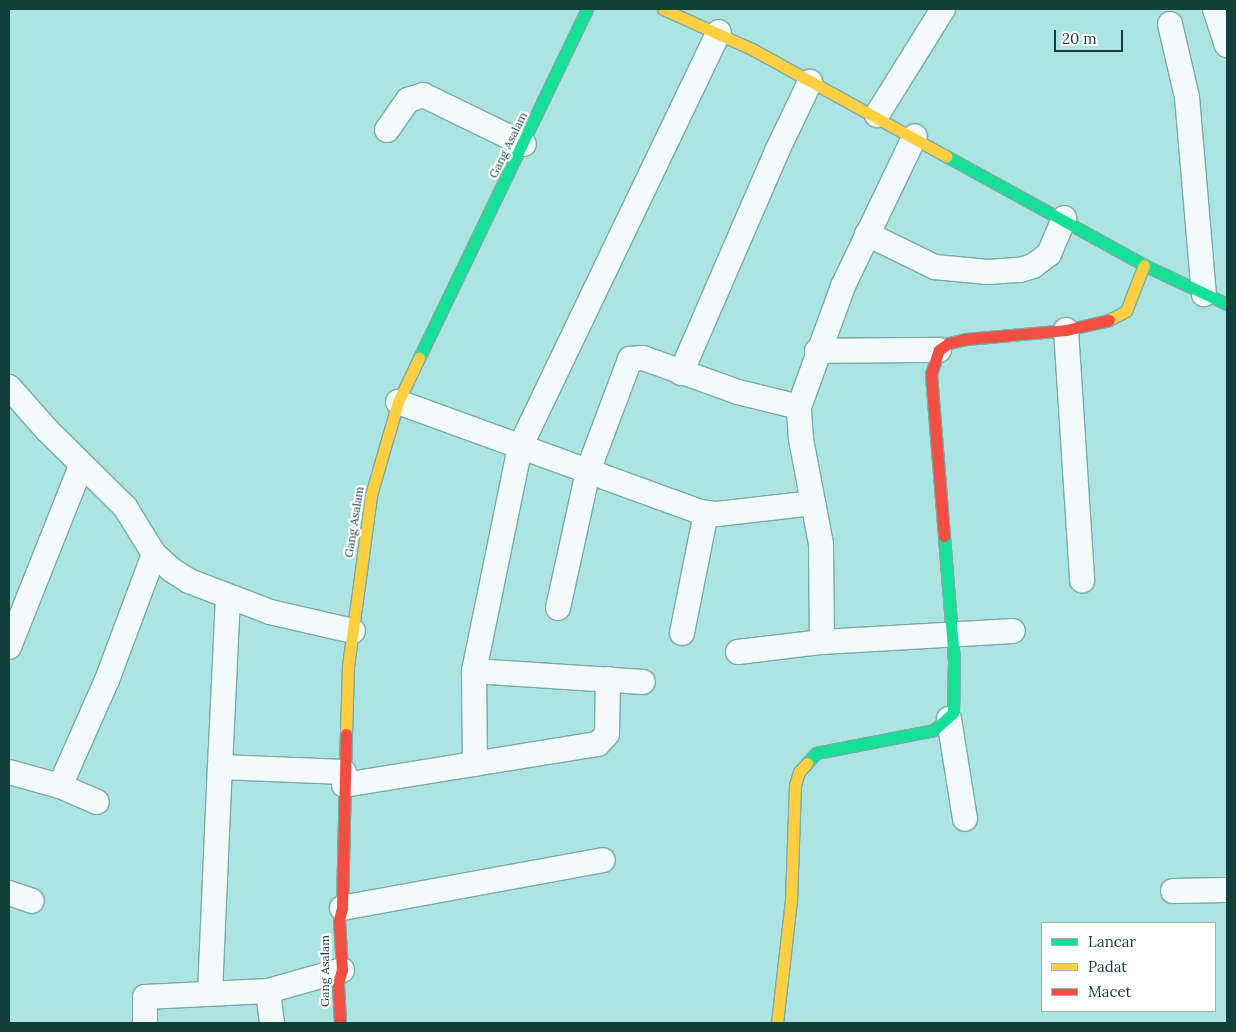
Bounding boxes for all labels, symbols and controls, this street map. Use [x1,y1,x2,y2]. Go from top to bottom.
scale bar [1056,20,1125,52]
text: 20 m [1062,29,1097,48]
street label: Gang Asalam [486,110,530,180]
street label: Gang Asalam [341,485,367,559]
legend [1041,922,1216,1012]
text: Lancar [1088,932,1136,951]
street label: Gang Asalam [318,935,332,1007]
text: Padat [1088,957,1127,976]
text: Macet [1088,982,1131,1001]

